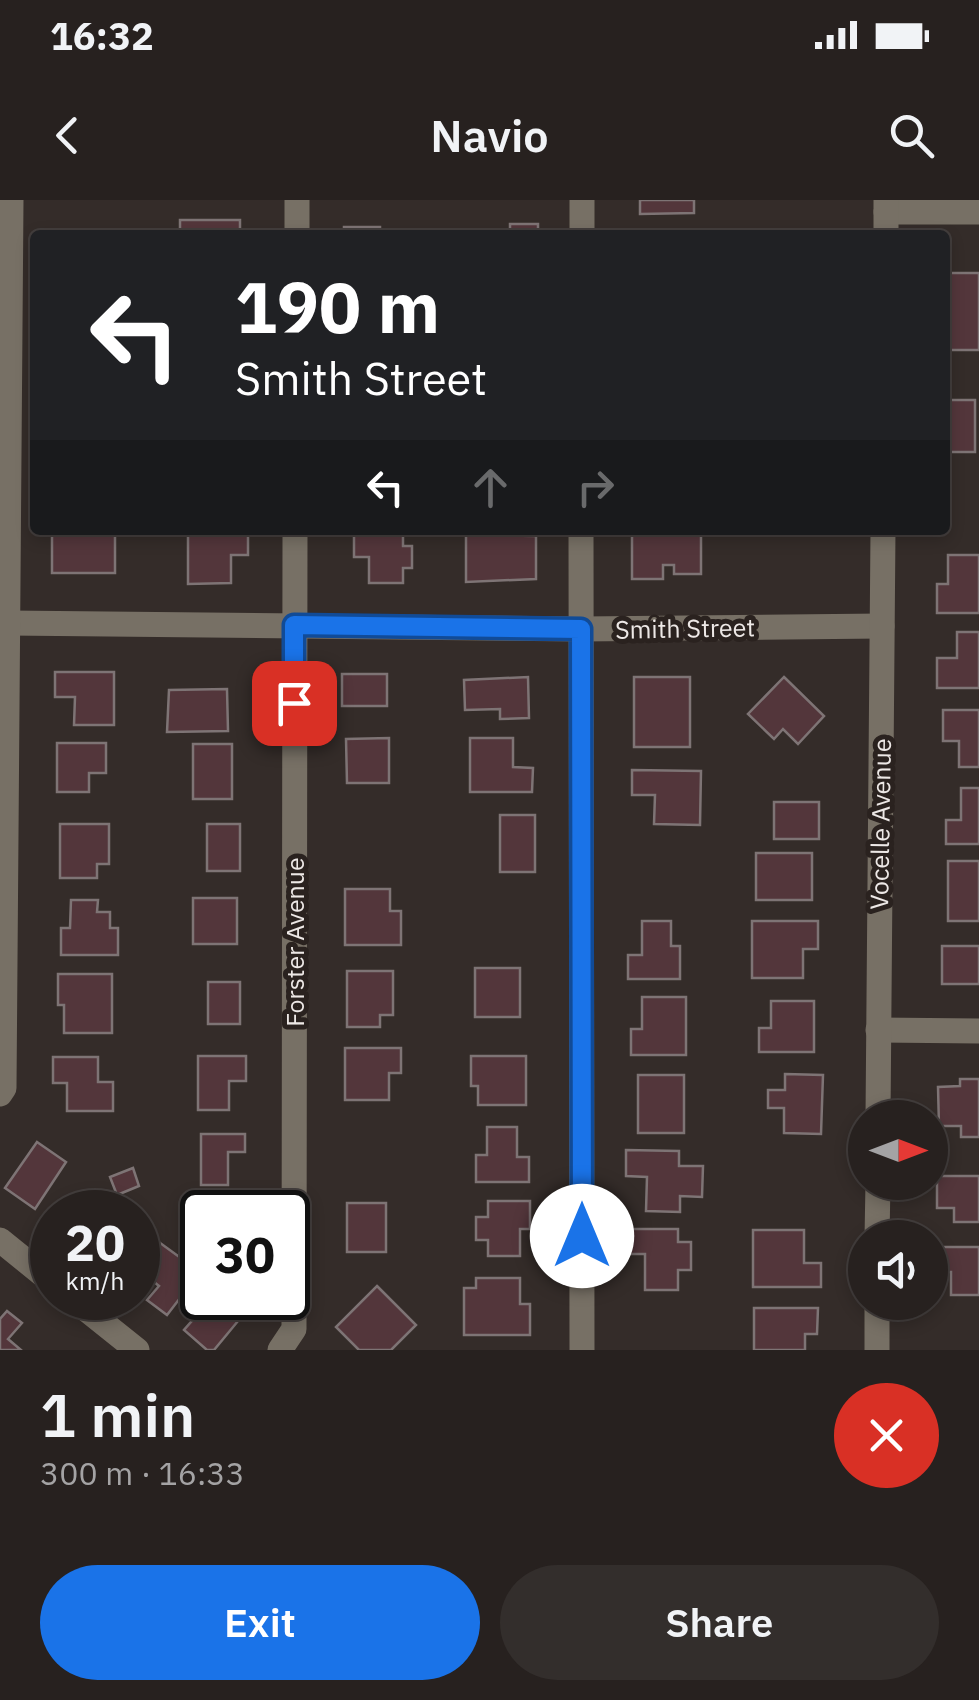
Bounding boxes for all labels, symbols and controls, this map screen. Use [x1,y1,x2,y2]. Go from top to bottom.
text: 16:32 [50,11,154,60]
text: Navio [430,106,549,164]
icon: back [40,108,95,163]
icon: search [884,108,939,163]
text: 190 m [235,261,440,352]
icon: left [70,270,200,400]
text: Smith Street [235,349,487,407]
icon: left [358,460,413,515]
icon: ahead [463,460,518,515]
icon: right [568,460,623,515]
street label: Smith Street [615,610,755,646]
pin [252,661,337,746]
icon: arrive [267,676,322,731]
street label: Vocelle Avenue [862,738,898,910]
street label: Forster Avenue [278,857,311,1027]
north arrow [848,1100,948,1200]
map controls [848,1100,948,1320]
position arrow [530,1184,634,1288]
speed limit sign: 30 [180,1190,310,1320]
text: 20 [65,1210,125,1275]
button: sound [848,1220,948,1320]
text: km/h [66,1264,124,1297]
text: 1 min [40,1375,195,1454]
button: close [834,1383,939,1488]
text: 300 m · 16:33 [40,1452,245,1494]
button: Exit [40,1565,480,1680]
button: Share [500,1565,939,1680]

